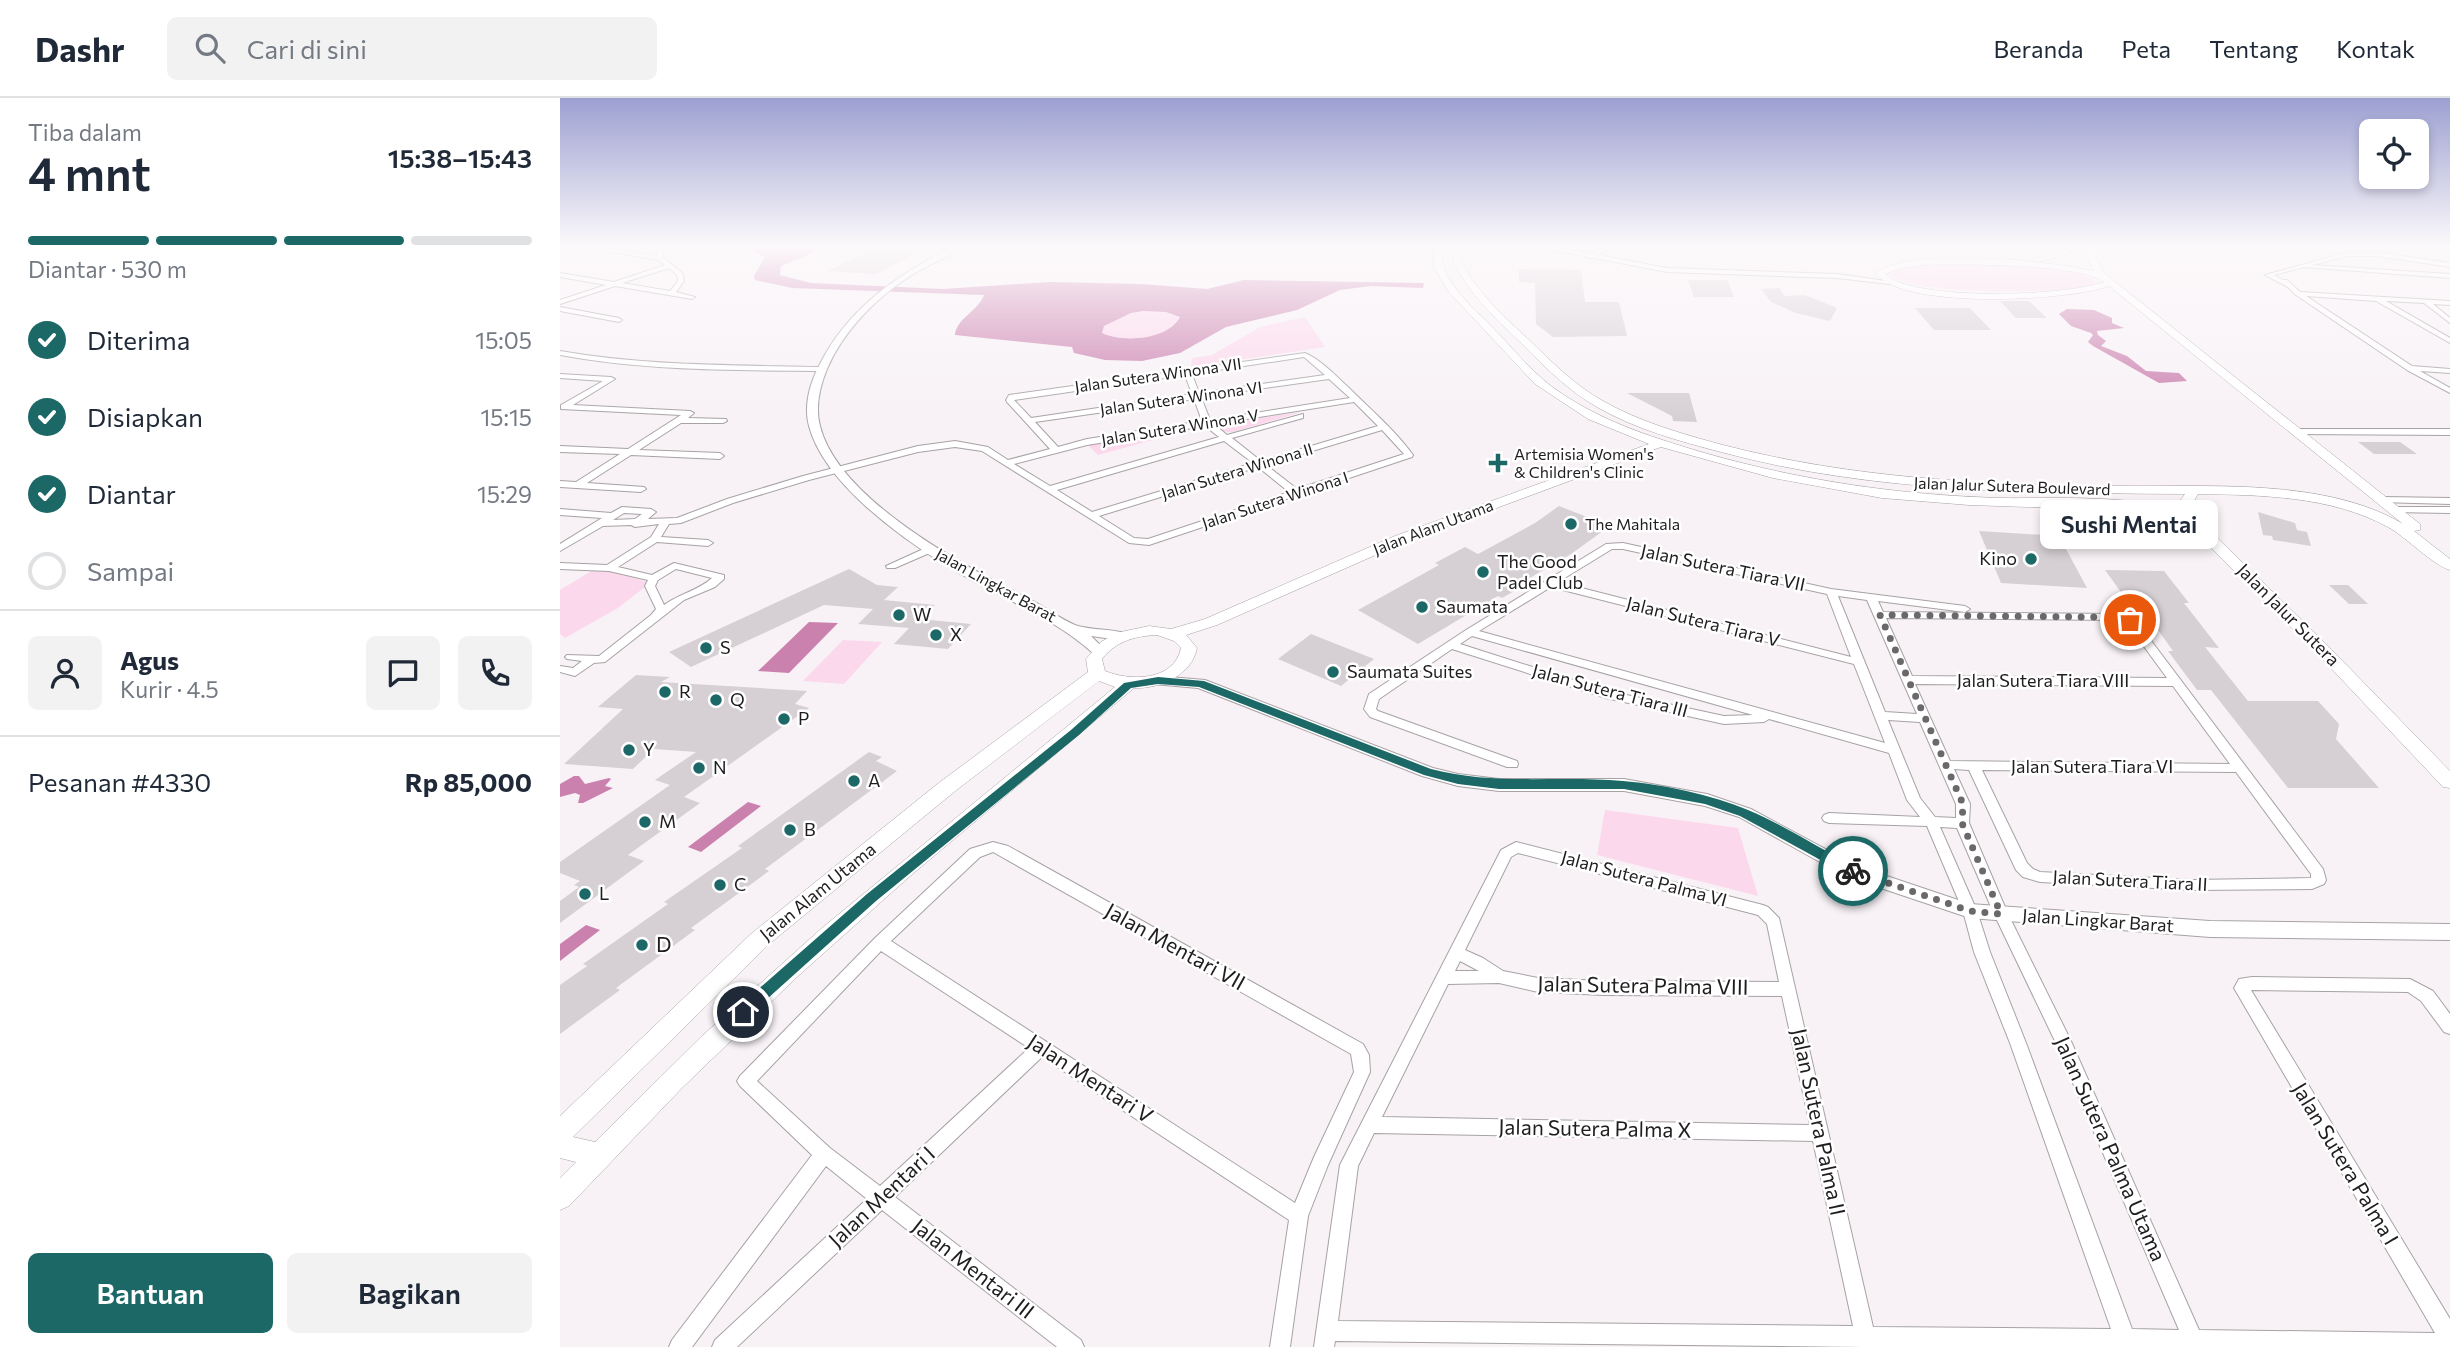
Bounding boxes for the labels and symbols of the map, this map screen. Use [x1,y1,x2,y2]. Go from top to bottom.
street label: Jalan Sutera Winona VII [1073,354,1243,396]
street label: Jalan Sutera Winona VI [1099,377,1263,419]
street label: Jalan Sutera Winona V [1100,405,1260,448]
street label: Jalan Sutera Winona II [1159,439,1315,503]
place label: Artemisia Women's & Children's Clinic [1514,444,1654,481]
marker: Artemisia Women's & Children's Clinic [1488,453,1508,473]
street label: Jalan Sutera Winona I [1199,467,1351,533]
street label: Jalan Jalur Sutera Boulevard [1913,473,2111,498]
street label: Jalan Alam Utama [1370,495,1496,558]
callout: Sushi Mentai [2041,501,2219,550]
place label: The Mahitala [1585,514,1680,533]
marker: The Mahitala [1563,516,1579,532]
street label: Jalan Sutera Tiara VII [1639,539,1807,595]
street label: Jalan Lingkar Barat [933,543,1060,626]
place label: Kino [1979,547,2017,569]
place label: The Good Padel Club [1497,550,1583,593]
marker: Kino [2023,551,2039,567]
street label: Jalan Jalur Sutera [2233,558,2345,670]
marker: The Good Padel Club [1475,564,1491,580]
pin [2100,590,2160,650]
street label: Jalan Sutera Tiara V [1624,591,1782,651]
place label: Saumata [1436,595,1508,617]
marker: Saumata [1414,599,1430,615]
place label: W [913,603,931,625]
marker: W [891,607,907,623]
place label: X [950,623,962,645]
marker: X [928,627,944,643]
place label: S [720,636,731,658]
marker: S [698,640,714,656]
street label: Jalan Sutera Tiara III [1530,659,1690,721]
place label: Saumata Suites [1347,660,1473,682]
marker: Saumata Suites [1325,664,1341,680]
street label: Jalan Sutera Tiara VIII [1957,669,2129,691]
place label: R [679,680,691,702]
marker: R [657,684,673,700]
place label: Q [730,688,745,710]
marker: Q [708,692,724,708]
place label: P [798,707,809,729]
marker: P [776,711,792,727]
place label: Y [643,738,655,760]
marker: Y [621,742,637,758]
street label: Jalan Sutera Tiara VI [2011,755,2173,777]
place label: N [713,756,727,778]
marker: N [691,760,707,776]
place label: A [868,769,880,791]
marker: A [846,773,862,789]
place label: M [659,810,676,832]
marker: M [637,814,653,830]
place label: B [804,818,816,840]
marker: B [782,822,798,838]
courier [1818,836,1888,906]
street label: Jalan Alam Utama [755,838,880,945]
street label: Jalan Sutera Palma VI [1559,845,1730,911]
street label: Jalan Sutera Tiara II [2052,865,2208,895]
place label: C [734,873,746,895]
marker: C [712,877,728,893]
place label: L [599,882,609,904]
marker: L [577,886,593,902]
street label: Jalan Mentari VII [1101,897,1250,994]
street label: Jalan Lingkar Barat [2021,904,2175,936]
place label: D [656,931,671,956]
marker: D [634,937,650,953]
street label: Jalan Sutera Palma VIII [1537,970,1749,999]
pin [713,982,773,1042]
street label: Jalan Sutera Palma II [1787,1026,1852,1218]
street label: Jalan Mentari V [1023,1028,1158,1128]
street label: Jalan Sutera Palma Utama [2050,1032,2172,1265]
street label: Jalan Sutera Palma I [2288,1078,2405,1249]
street label: Jalan Sutera Palma X [1498,1113,1692,1142]
street label: Jalan Mentari I [823,1140,939,1251]
street label: Jalan Mentari III [908,1213,1040,1323]

